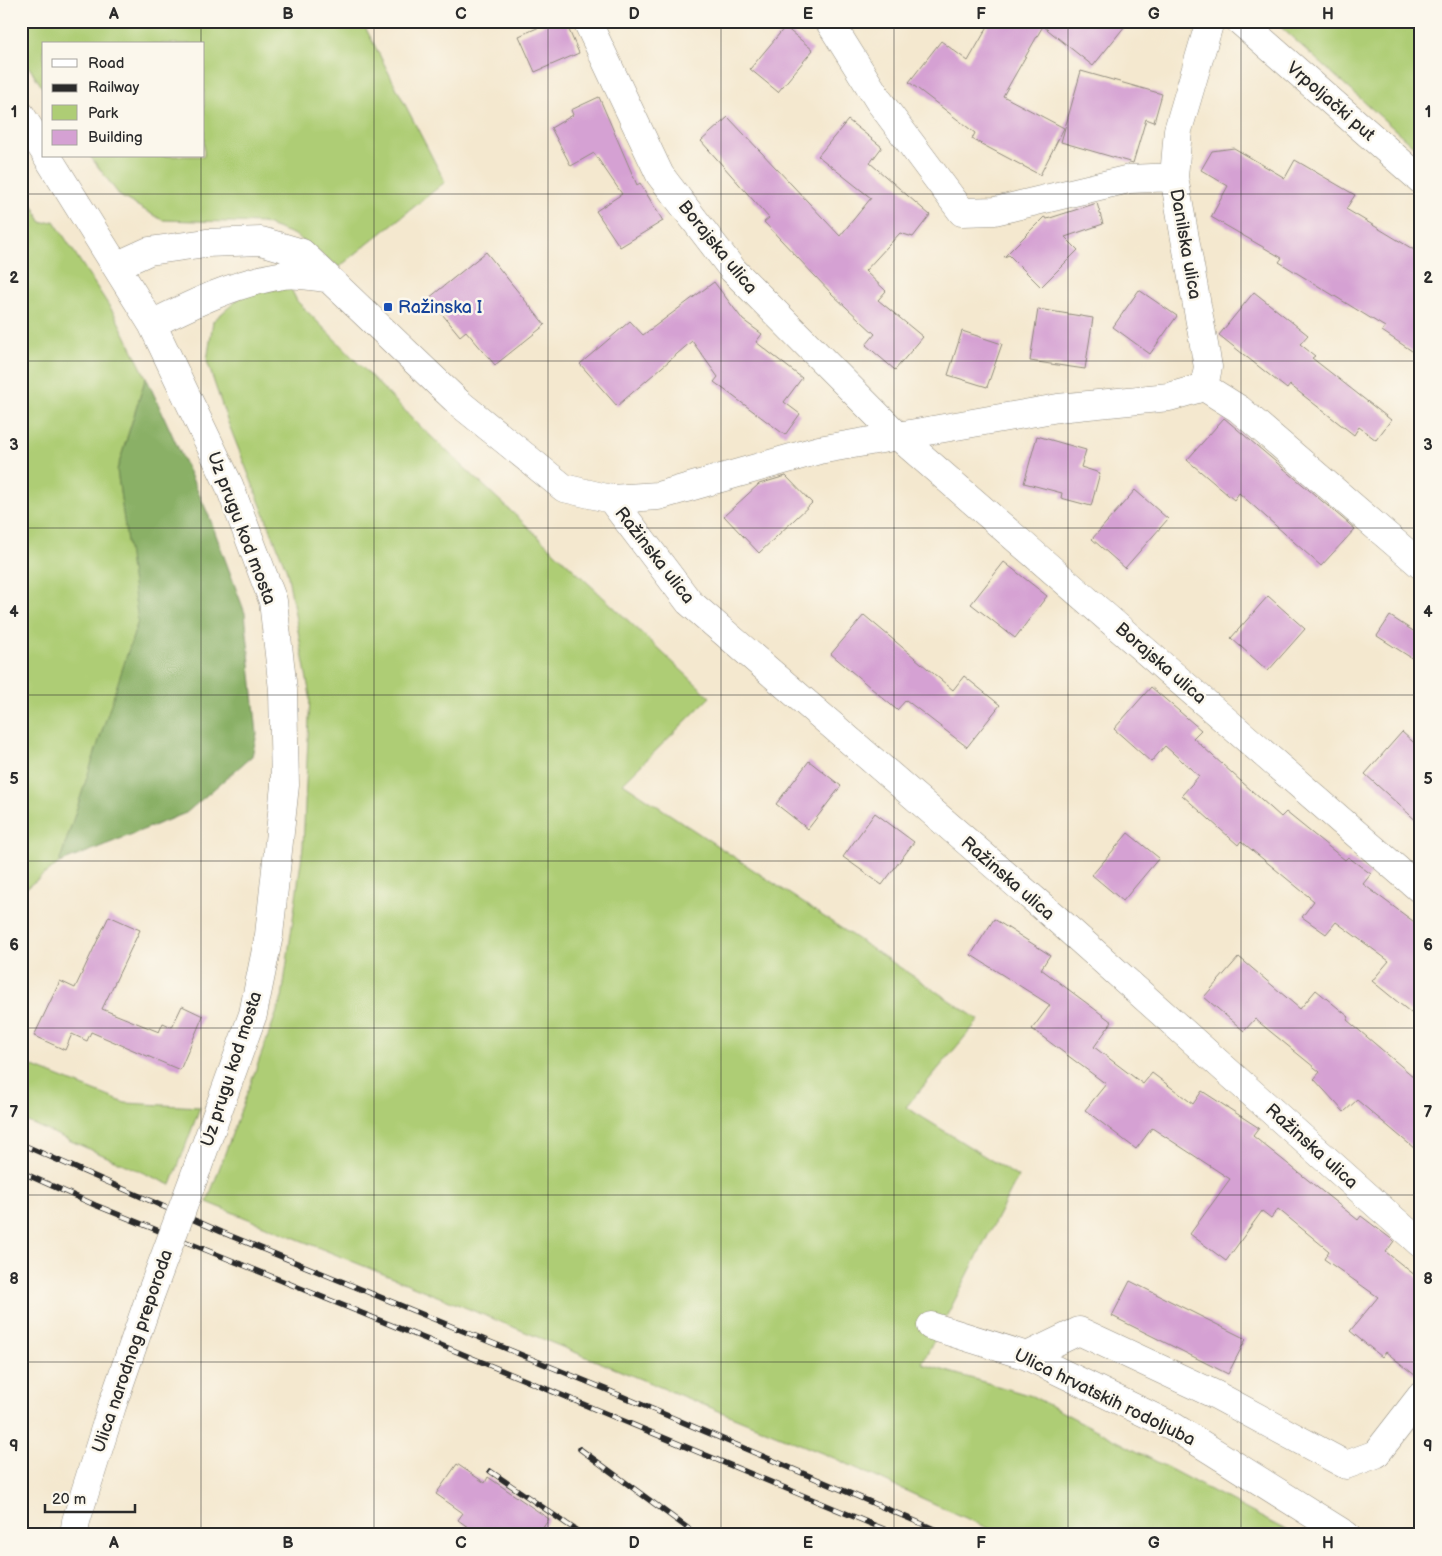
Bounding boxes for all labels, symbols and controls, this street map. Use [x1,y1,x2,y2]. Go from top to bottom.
text: A [108,5,119,24]
text: B [282,5,294,24]
text: C [455,5,467,24]
text: D [628,5,640,24]
text: E [803,5,813,24]
text: F [976,5,986,24]
text: G [1148,5,1160,24]
text: H [1322,5,1334,24]
legend [42,42,205,158]
text: Road [88,54,124,73]
street label: Vrpoljački put [1282,57,1379,146]
text: Railway [88,78,139,97]
text: 1 [11,103,17,122]
text: 1 [1425,103,1431,122]
text: Park [88,104,119,123]
text: Building [88,128,143,147]
street label: Danilska ulica [1165,187,1206,301]
street label: Borajska ulica [674,197,762,298]
text: 2 [9,269,19,288]
text: 2 [1423,269,1433,288]
place label: Ražinska I [398,297,482,318]
marker: Ražinska I [382,301,394,313]
text: 3 [9,436,19,455]
text: 3 [1423,436,1433,455]
street label: Uz prugu kod mosta [203,449,280,608]
street label: Ražinska ulica [610,503,699,608]
text: 4 [9,603,19,622]
text: 4 [1423,603,1433,622]
street label: Borajska ulica [1111,618,1210,709]
text: 5 [9,770,19,789]
text: 5 [1423,770,1433,789]
street label: Ražinska ulica [957,832,1059,925]
text: 6 [9,936,19,955]
text: 6 [1423,936,1433,955]
street label: Uz prugu kod mosta [196,989,266,1149]
street label: Ražinska ulica [1261,1099,1362,1193]
text: 7 [10,1103,19,1122]
text: 7 [1424,1103,1433,1122]
street label: Ulica narodnog preporoda [88,1247,177,1455]
text: 8 [9,1270,19,1289]
text: 8 [1423,1270,1433,1289]
street label: Ulica hrvatskih rodoljuba [1011,1344,1199,1450]
text: 9 [9,1437,19,1456]
text: 9 [1423,1437,1433,1456]
scale bar [45,1481,135,1513]
text: 20 m [52,1490,86,1509]
text: A [108,1534,119,1553]
text: B [282,1534,294,1553]
text: C [455,1534,467,1553]
text: D [628,1534,640,1553]
text: E [803,1534,813,1553]
text: F [976,1534,986,1553]
text: G [1148,1534,1160,1553]
text: H [1322,1534,1334,1553]

